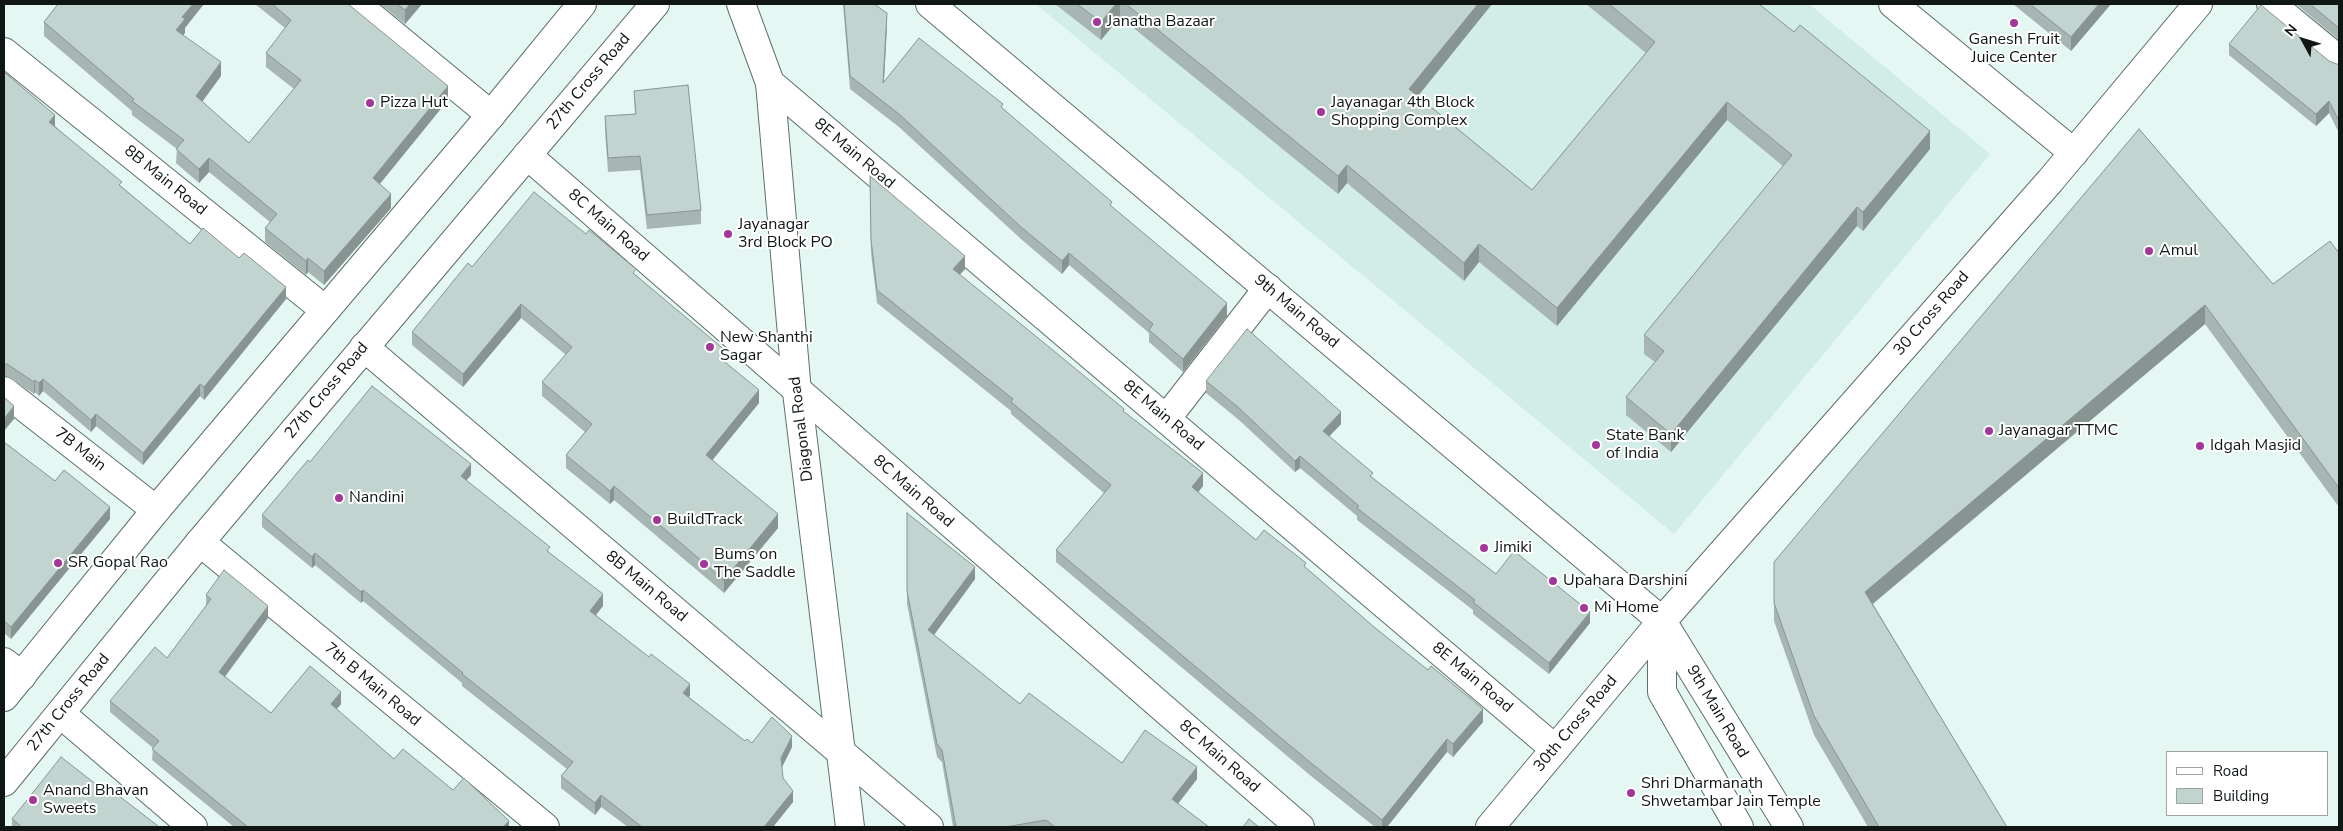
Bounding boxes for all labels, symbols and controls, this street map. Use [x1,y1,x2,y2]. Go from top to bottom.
place label: Janatha Bazaar [1107,12,1215,32]
north arrow [2278,15,2328,65]
marker: Janatha Bazaar [1091,16,1103,28]
marker: Ganesh Fruit Juice Center [2008,17,2020,29]
text: N [2280,20,2302,40]
street label: 27th Cross Road [543,30,635,134]
place label: Ganesh Fruit Juice Center [1968,30,2060,68]
place label: Pizza Hut [380,93,448,113]
place label: Jayanagar 4th Block Shopping Complex [1331,93,1475,131]
marker: Pizza Hut [364,97,376,109]
marker: Jayanagar 4th Block Shopping Complex [1315,106,1327,118]
street label: 8E Main Road [810,115,898,193]
street label: 8B Main Road [120,142,210,220]
street label: 8C Main Road [564,186,652,266]
place label: Jayanagar 3rd Block PO [738,215,833,253]
marker: Jayanagar 3rd Block PO [722,228,734,240]
place label: Amul [2159,241,2198,261]
marker: Amul [2143,245,2155,257]
street label: 30 Cross Road [1890,268,1974,360]
street label: 9th Main Road [1250,271,1342,353]
place label: New Shanthi Sagar [720,328,813,366]
street label: 27th Cross Road [281,339,373,443]
marker: New Shanthi Sagar [704,341,716,353]
street label: Diagonal Road [786,375,818,483]
street label: 8E Main Road [1119,377,1207,455]
place label: Jayanagar TTMC [1999,421,2118,441]
street label: 7B Main [51,424,109,476]
marker: Jayanagar TTMC [1983,425,1995,437]
place label: State Bank of India [1606,426,1684,464]
place label: Idgah Masjid [2210,436,2301,456]
marker: State Bank of India [1590,439,1602,451]
marker: Idgah Masjid [2194,440,2206,452]
street label: 8C Main Road [869,452,957,532]
place label: Nandini [349,488,404,508]
marker: Nandini [333,492,345,504]
place label: BuildTrack [667,510,742,530]
marker: BuildTrack [651,514,663,526]
place label: Jimiki [1494,538,1532,558]
marker: Jimiki [1478,542,1490,554]
place label: Bums on The Saddle [714,545,795,583]
street label: 8B Main Road [601,547,691,627]
place label: SR Gopal Rao [68,553,168,573]
marker: SR Gopal Rao [52,557,64,569]
marker: Bums on The Saddle [698,558,710,570]
place label: Upahara Darshini [1563,571,1688,591]
marker: Upahara Darshini [1547,575,1559,587]
place label: Mi Home [1594,598,1659,618]
marker: Mi Home [1578,602,1590,614]
street label: 7th B Main Road [320,639,424,731]
street label: 8E Main Road [1428,639,1516,717]
street label: 27th Cross Road [24,650,114,756]
street label: 9th Main Road [1682,662,1752,762]
street label: 30th Cross Road [1530,672,1622,776]
street label: 8C Main Road [1175,717,1263,797]
legend [2166,751,2328,816]
text: Road [2213,761,2248,781]
place label: Shri Dharmanath Shwetambar Jain Temple [1641,774,1821,812]
place label: Anand Bhavan Sweets [43,781,149,819]
text: Building [2213,786,2269,806]
marker: Shri Dharmanath Shwetambar Jain Temple [1625,787,1637,799]
marker: Anand Bhavan Sweets [27,794,39,806]

